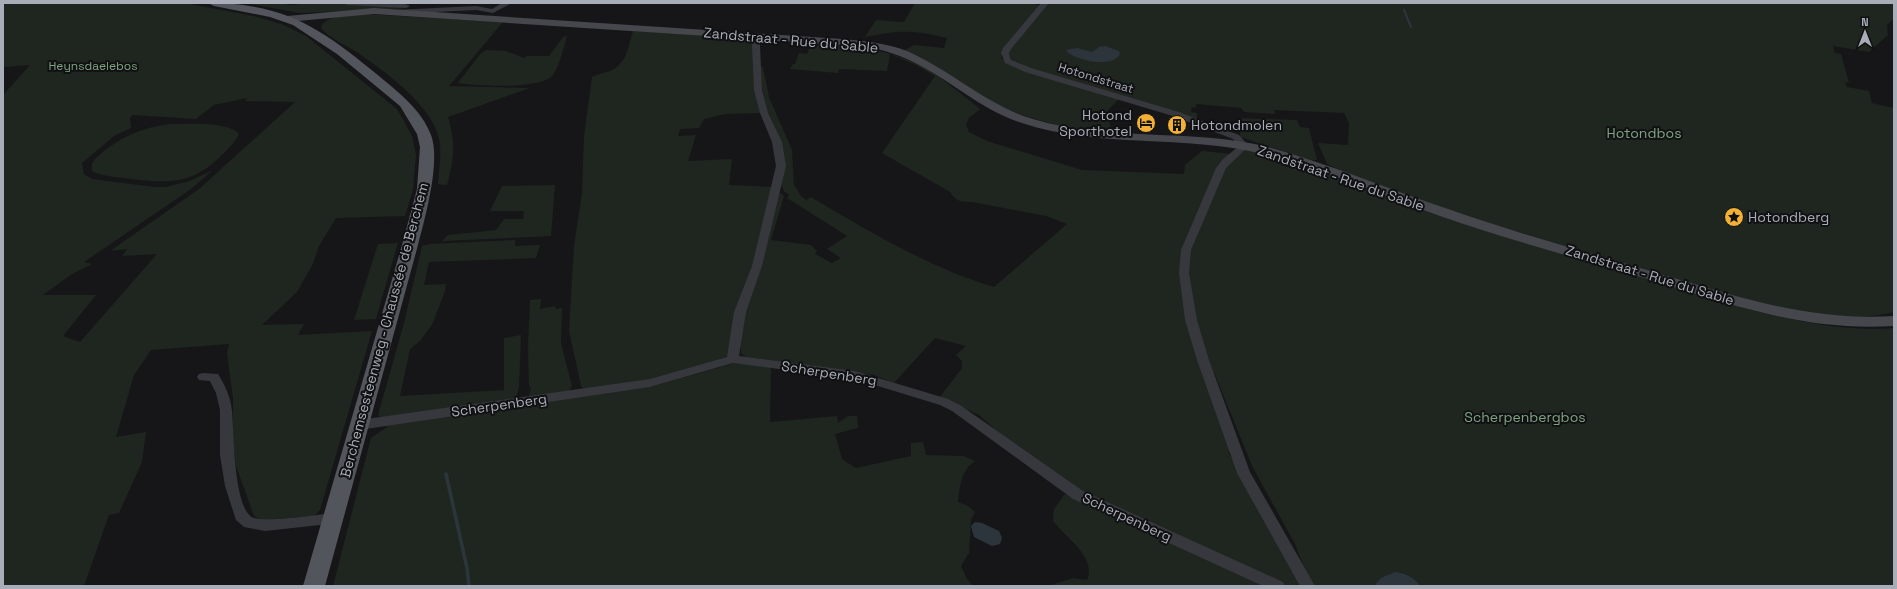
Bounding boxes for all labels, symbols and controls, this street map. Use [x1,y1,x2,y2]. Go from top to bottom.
north arrow [1845,12,1885,52]
text: N [1861,15,1869,29]
street label: Zandstraat - Rue du Sable [703,23,879,57]
park label: Heynsdaelebos [48,58,138,74]
street label: Hotondstraat [1056,59,1136,97]
place label: Hotond Sporthotel [1059,106,1132,140]
hotel icon: Hotond Sporthotel [1135,112,1157,134]
building icon: Hotondmolen [1166,114,1188,136]
place label: Hotondmolen [1191,116,1282,134]
park label: Hotondbos [1606,124,1682,142]
street label: Zandstraat - Rue du Sable [1255,141,1427,215]
street label: Berchemsesteenweg - Chaussée de Berchem [336,180,432,480]
place icon: Hotondberg [1723,206,1745,228]
place label: Hotondberg [1748,208,1829,226]
street label: Zandstraat - Rue du Sable [1564,241,1736,309]
street label: Scherpenberg [780,357,878,389]
street label: Scherpenberg [450,389,548,421]
park label: Scherpenbergbos [1464,408,1586,426]
street label: Scherpenberg [1080,488,1174,546]

